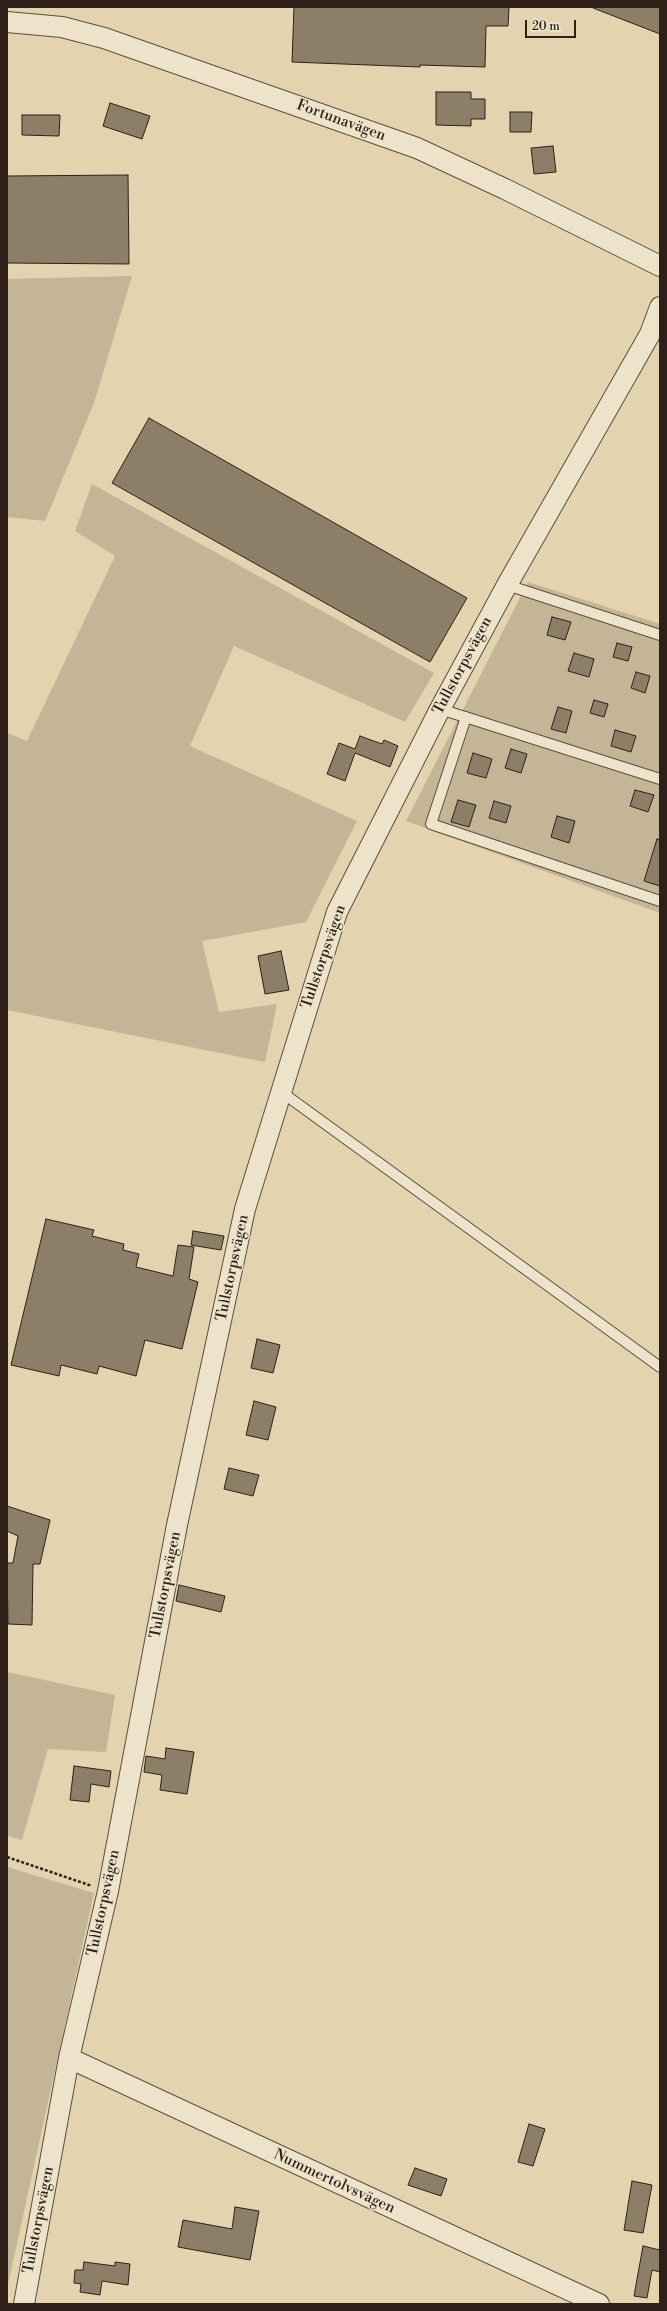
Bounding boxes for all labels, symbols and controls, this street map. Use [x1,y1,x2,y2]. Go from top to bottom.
scale bar [527,12,578,38]
text: 20 m [532,19,560,34]
street label: Fortunavägen [294,97,388,145]
street label: Tullstorpsvägen [430,614,496,718]
street label: Tullstorpsvägen [298,903,350,1011]
street label: Tullstorpsvägen [213,1213,253,1323]
street label: Tullstorpsvägen [147,1530,185,1640]
street label: Tullstorpsvägen [84,1848,124,1958]
street label: Nummertolvsvägen [270,2146,398,2218]
street label: Tullstorpsvägen [20,2165,58,2275]

